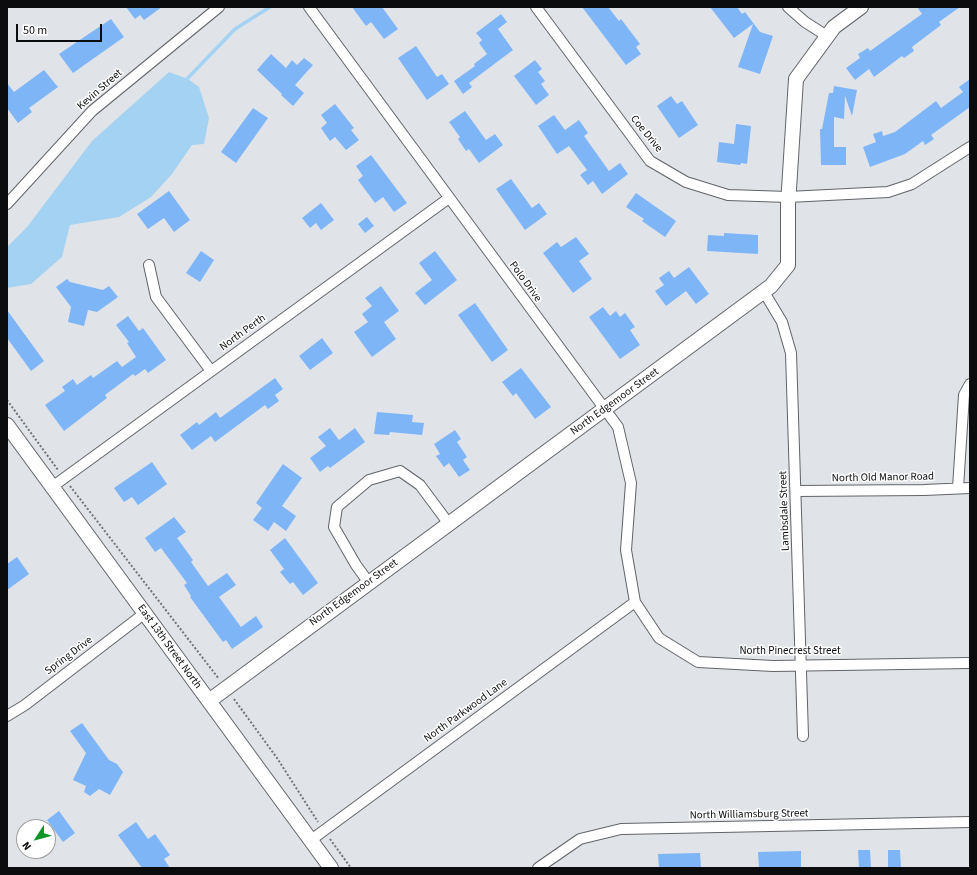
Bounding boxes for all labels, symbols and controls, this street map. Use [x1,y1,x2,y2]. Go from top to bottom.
scale bar [18,16,104,42]
text: 50 m [23,22,47,39]
street label: Kevin Street [75,67,125,113]
street label: Coe Drive [627,113,665,155]
street label: Polo Drive [506,259,544,305]
street label: North Perth [217,312,269,354]
street label: North Edgemoor Street [568,365,662,439]
street label: Lambsdale Street [777,471,793,551]
street label: North Old Manor Road [832,471,934,485]
street label: North Edgemoor Street [307,556,401,630]
street label: East 13th Street North [134,602,204,692]
street label: Spring Drive [43,634,95,678]
street label: North Pinecrest Street [739,645,841,659]
street label: North Parkwood Lane [422,676,510,746]
street label: North Williamsburg Street [689,807,809,823]
north arrow [16,819,56,859]
text: N [18,838,35,853]

